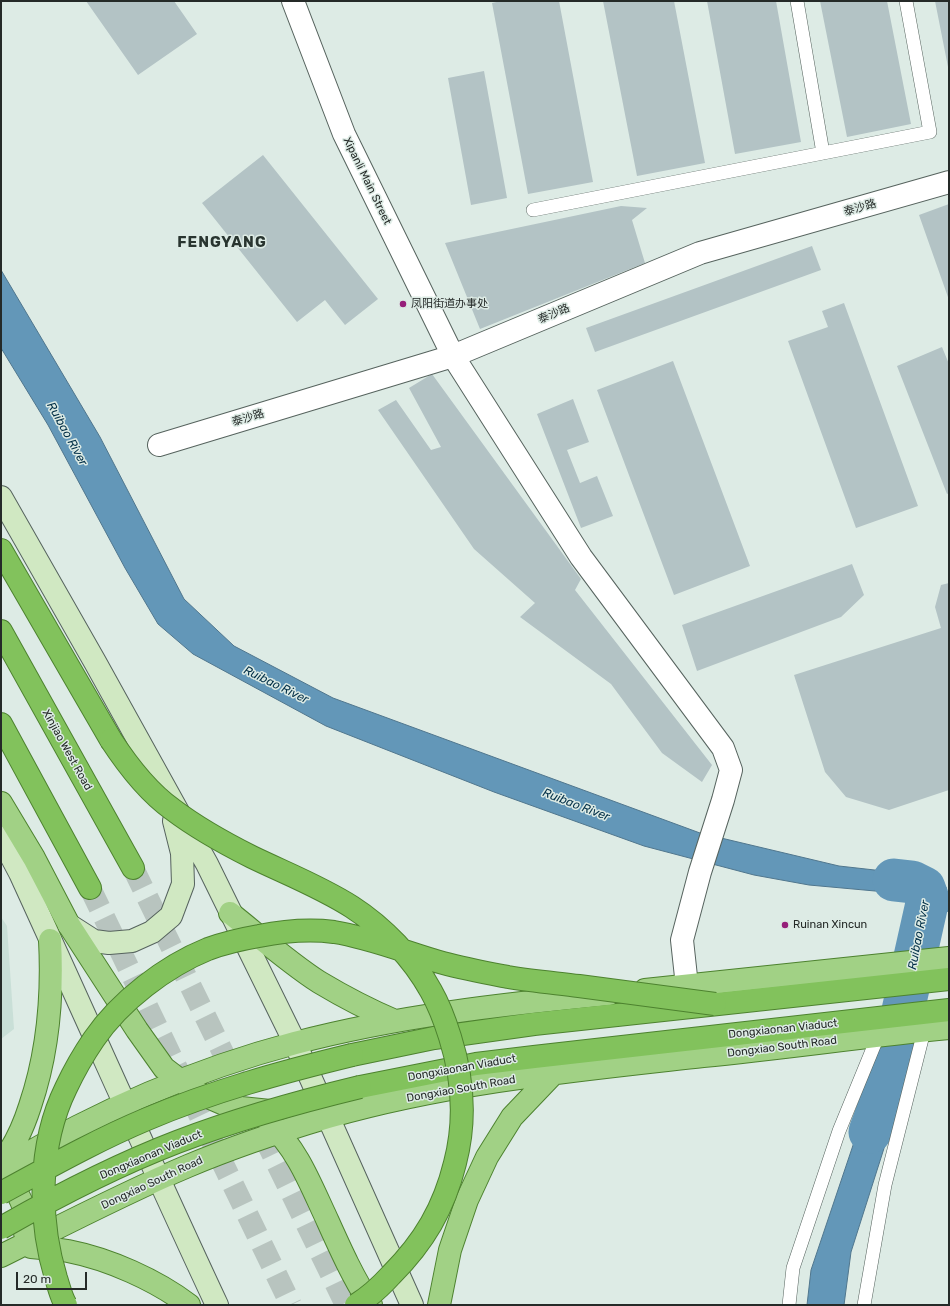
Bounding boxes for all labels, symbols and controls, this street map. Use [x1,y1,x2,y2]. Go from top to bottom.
street label: Xipanli Main Street [340,135,394,227]
street label: 泰沙路 [842,197,878,219]
district label: FENGYANG [177,234,267,252]
place label: 凤阳街道办事处 [411,297,488,311]
marker: 凤阳街道办事处 [398,299,408,309]
street label: 泰沙路 [536,301,572,327]
water label: Ruibao River [44,400,90,468]
street label: 泰沙路 [230,407,266,429]
water label: Ruibao River [241,663,311,707]
street label: Xinjiao West Road [39,707,95,793]
water label: Ruibao River [540,786,612,824]
water label: Ruibao River [905,899,933,971]
place label: Ruinan Xincun [793,918,867,932]
marker: Ruinan Xincun [780,920,790,930]
street label: Dongxiaonan Viaduct [728,1017,838,1041]
street label: Dongxiao South Road [726,1034,838,1060]
street label: Dongxiaonan Viaduct [407,1052,517,1084]
street label: Dongxiao South Road [406,1073,516,1105]
street label: Dongxiaonan Viaduct [98,1128,204,1182]
street label: Dongxiao South Road [99,1154,205,1212]
scale bar [18,1264,89,1290]
text: 20 m [23,1272,51,1286]

